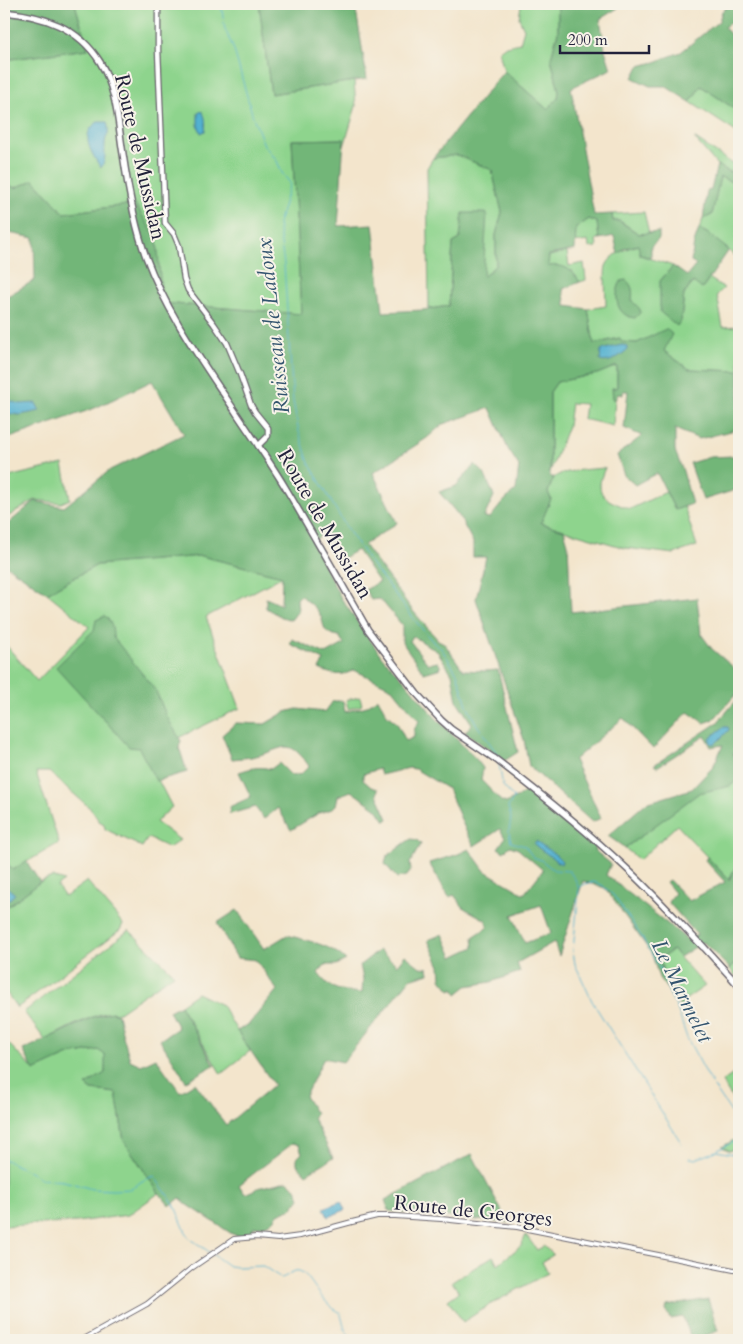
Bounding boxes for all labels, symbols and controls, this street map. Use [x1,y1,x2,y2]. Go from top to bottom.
scale bar [560,22,649,54]
text: 200 m [568,30,608,50]
street label: Route de Mussidan [107,71,173,243]
water label: Ruisseau de Ladoux [249,236,297,416]
street label: Route de Mussidan [270,444,380,604]
water label: Le Marmelet [644,934,720,1048]
street label: Route de Georges [392,1188,554,1234]

